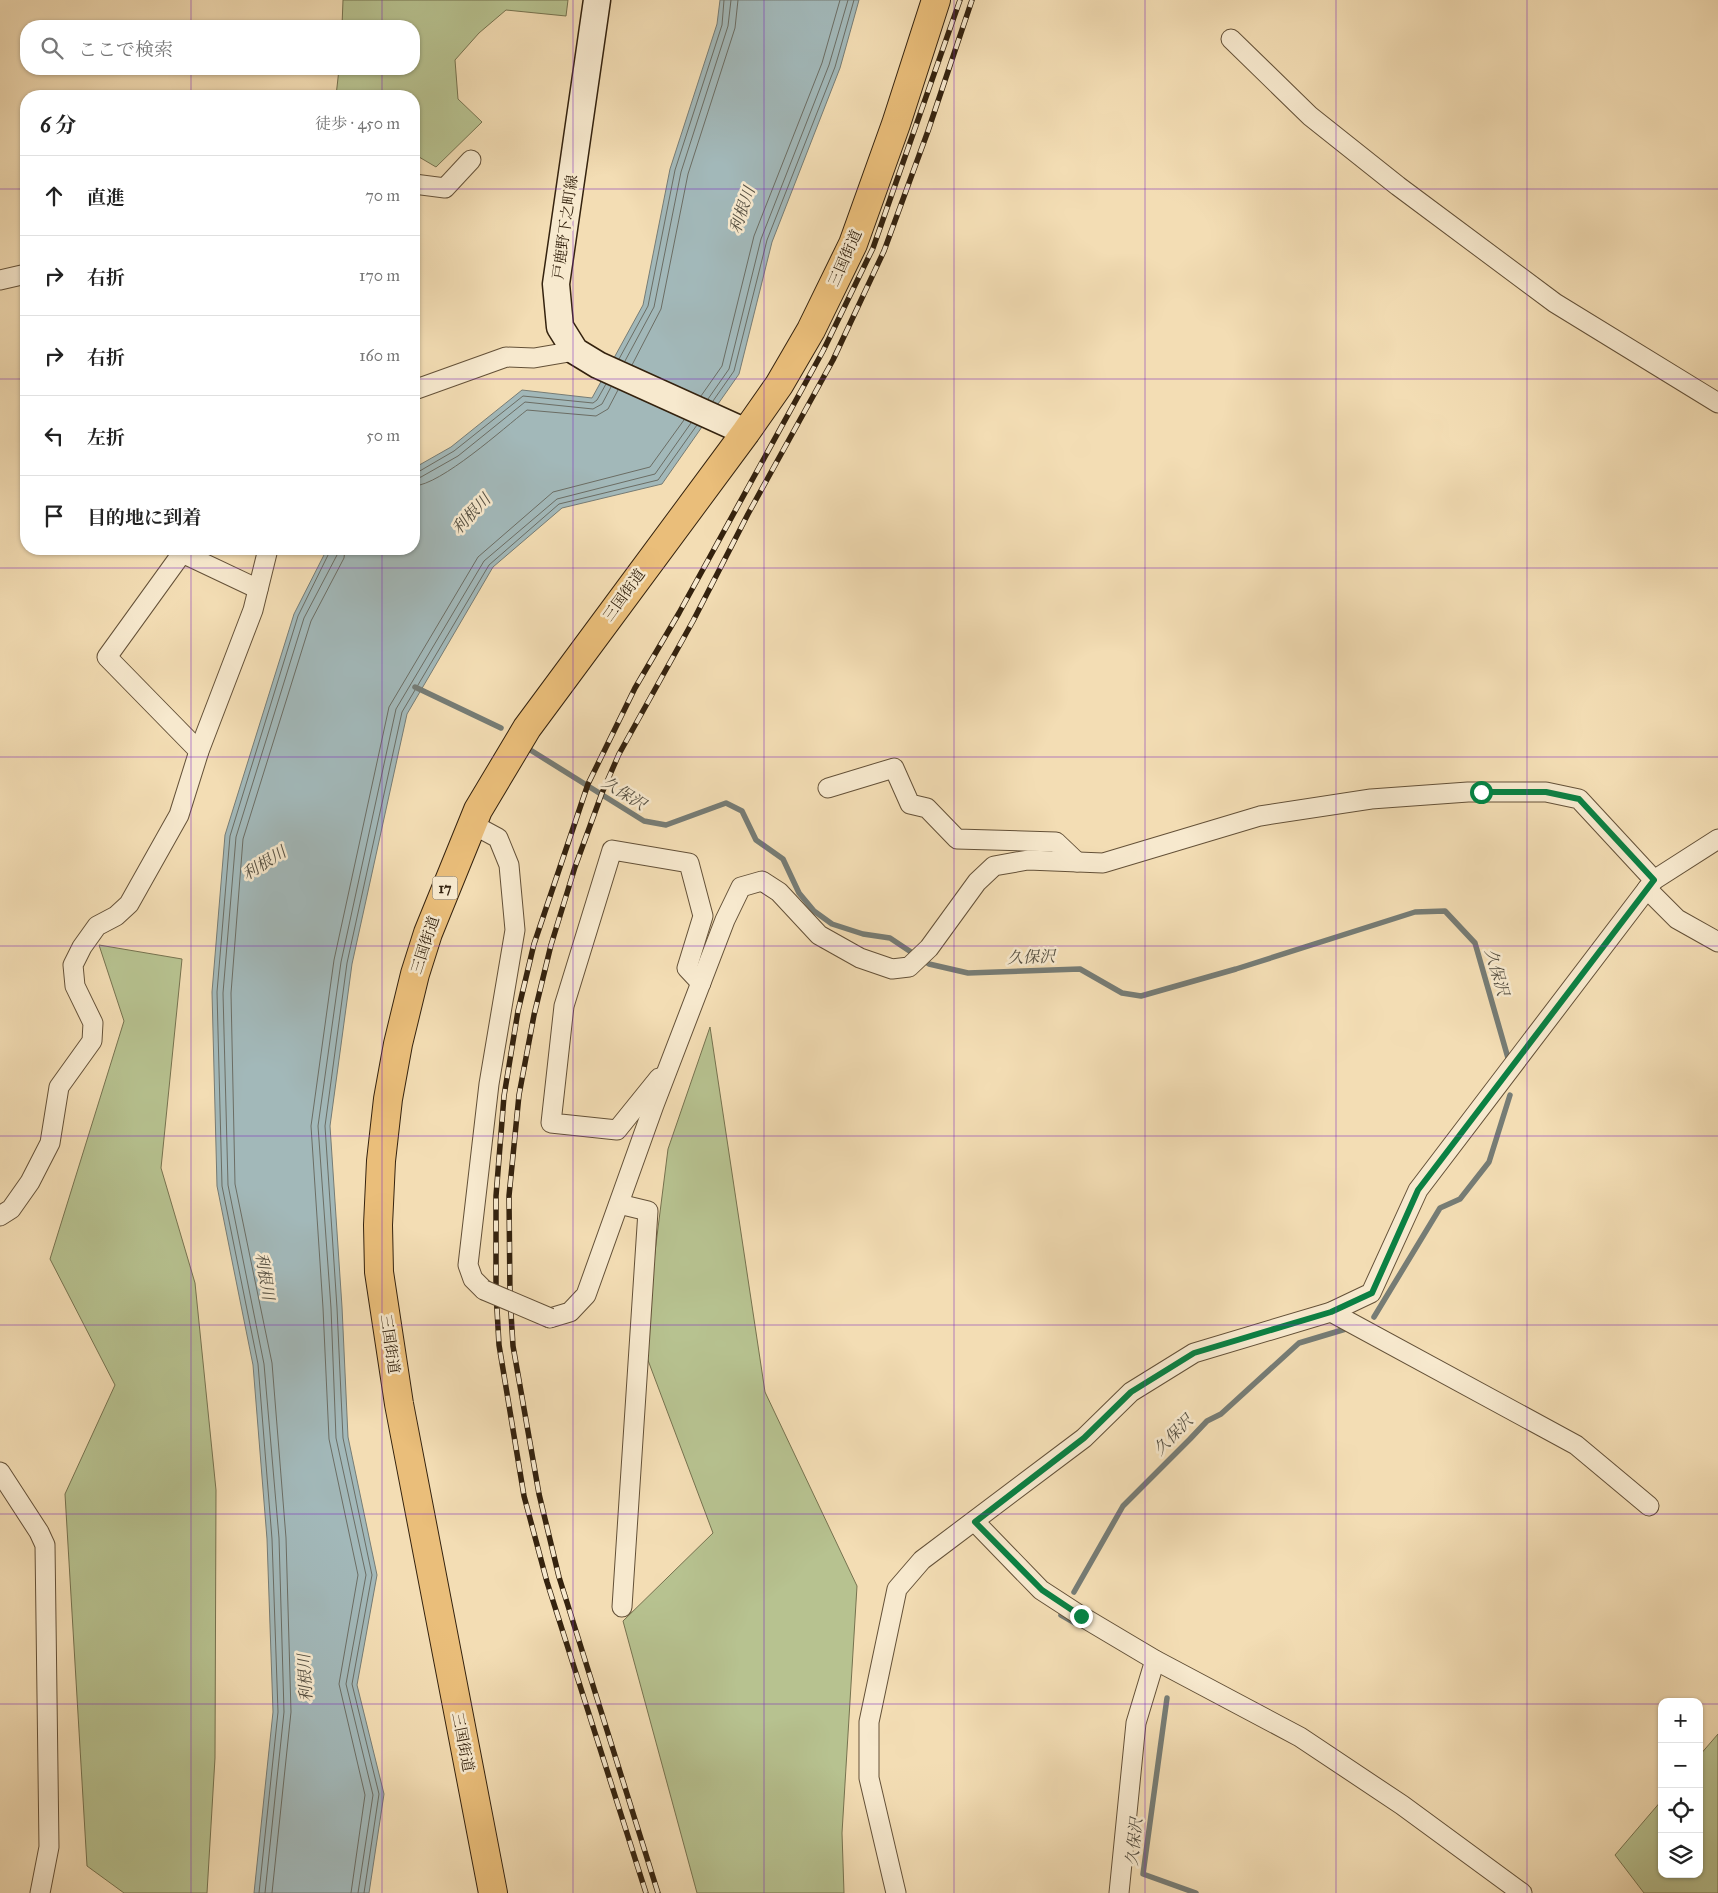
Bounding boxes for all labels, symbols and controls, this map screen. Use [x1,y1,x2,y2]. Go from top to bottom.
search box [20,20,420,75]
icon: search [38,34,66,62]
text: ここで検索 [78,38,173,61]
text: 6 分 [40,112,76,138]
text: 徒歩 · 450 m [315,114,400,133]
street label: 戸鹿野下之町線 [549,174,581,280]
icon: ahead [40,182,68,210]
water label: 利根川 [725,182,759,236]
text: 直進 [87,186,125,209]
text: 70 m [365,186,400,205]
street label: 三国街道 [825,227,865,289]
icon: right [40,262,68,290]
text: 右折 [87,266,125,289]
text: 170 m [359,266,400,285]
icon: right [40,342,68,370]
text: 右折 [87,346,125,369]
text: 160 m [359,346,400,365]
icon: left [40,422,68,450]
text: 左折 [87,426,125,449]
text: 50 m [366,426,400,445]
water label: 利根川 [448,489,496,538]
icon: arrive [40,502,68,530]
text: 目的地に到着 [87,506,201,529]
street label: 三国街道 [599,565,649,625]
water label: 久保沢 [599,772,651,815]
route start [1470,781,1493,804]
water label: 利根川 [239,841,291,884]
road number: 17 [432,876,458,900]
street label: 三国街道 [407,914,443,976]
water label: 久保沢 [1481,946,1513,1000]
water label: 久保沢 [1007,947,1057,967]
water label: 利根川 [252,1251,278,1303]
street label: 三国街道 [377,1313,403,1375]
water label: 久保沢 [1149,1410,1198,1459]
route end [1070,1605,1093,1628]
water label: 利根川 [294,1652,316,1702]
map controls [1658,1698,1703,1878]
button: + [1658,1698,1703,1743]
street label: 三国街道 [448,1711,478,1773]
button: − [1658,1743,1703,1788]
button: locate [1658,1788,1703,1833]
water label: 久保沢 [1122,1815,1146,1867]
button: layers [1658,1833,1703,1878]

